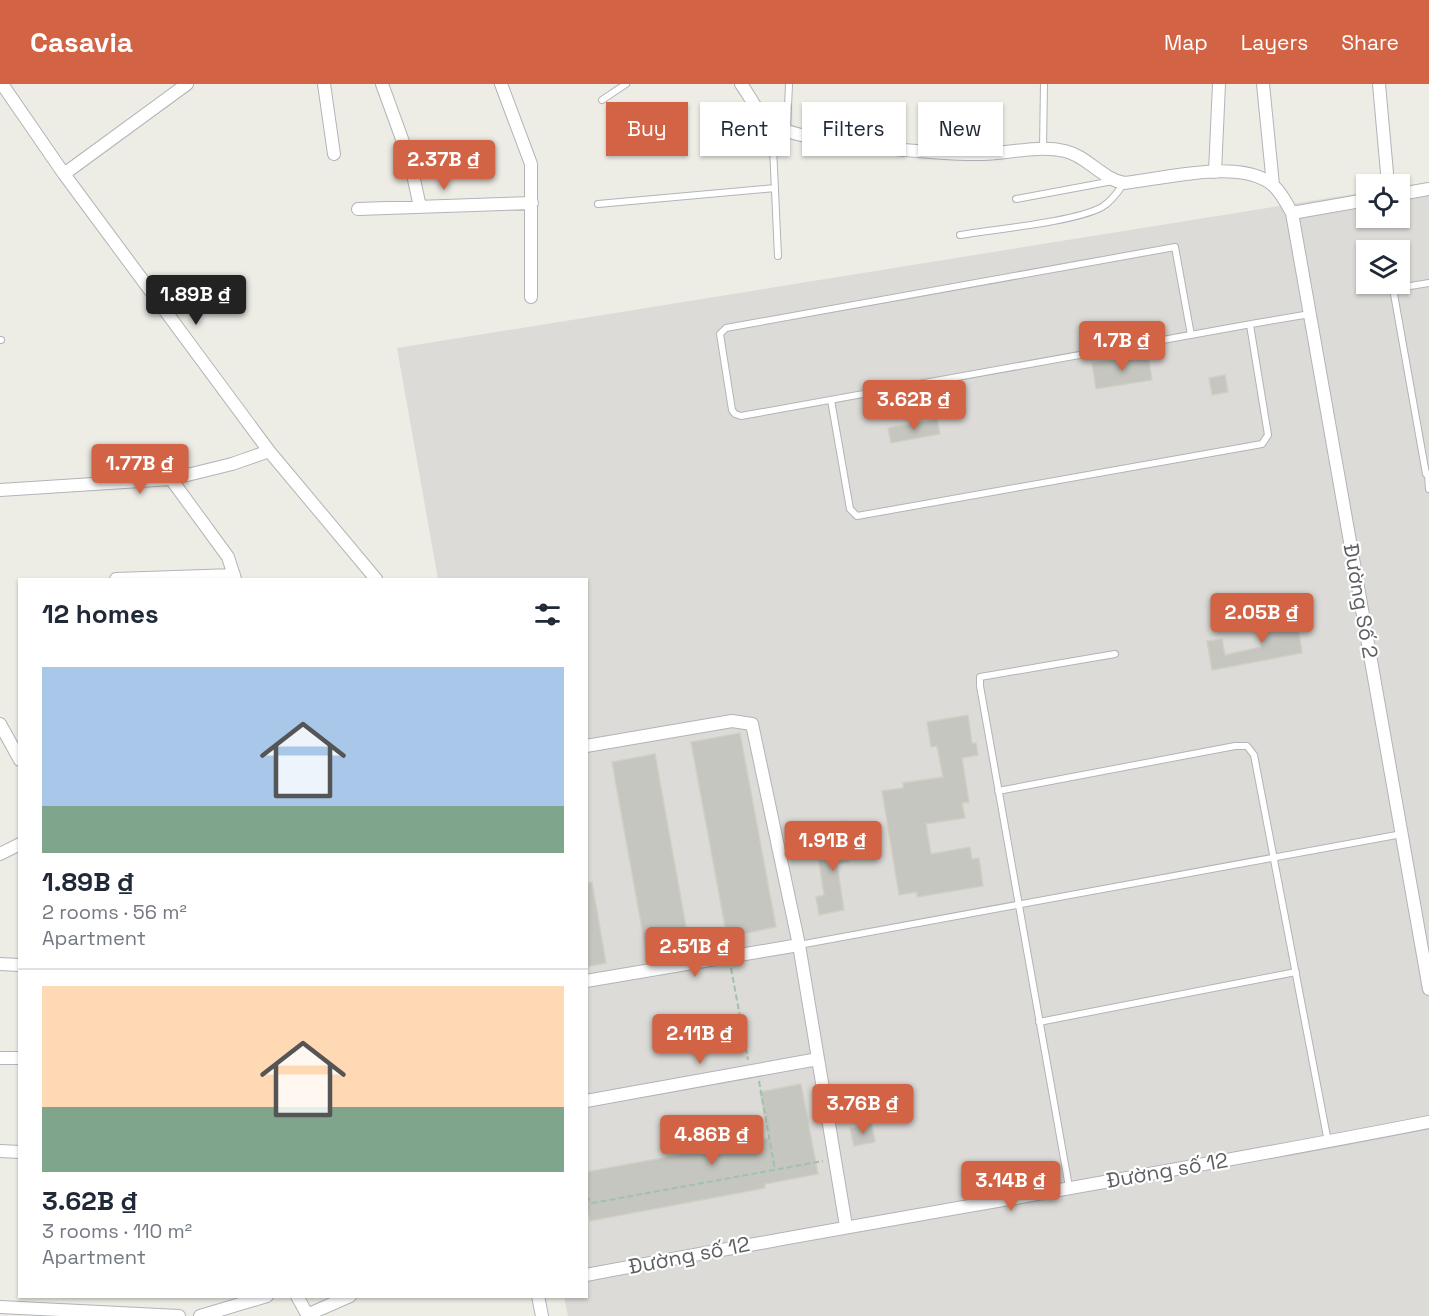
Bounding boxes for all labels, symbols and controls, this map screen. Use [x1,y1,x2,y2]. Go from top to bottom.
text: Casavia [30,24,133,60]
text: Map [1164,29,1208,56]
text: Layers [1241,29,1308,56]
text: Share [1341,29,1399,56]
chip: Buy [606,102,688,156]
chip: Rent [700,102,790,156]
chip: Filters [802,102,906,156]
chip: New [918,102,1003,156]
pin: 2.37B ₫ [389,140,499,191]
text: 2.37B ₫ [407,146,481,172]
map controls [1356,174,1410,294]
button: locate [1356,174,1410,228]
button: layers [1356,240,1410,294]
pin: 1.89B ₫ [141,275,251,326]
text: 1.89B ₫ [160,281,232,307]
pin: 1.7B ₫ [1073,321,1171,372]
text: 1.7B ₫ [1093,327,1151,353]
pin: 3.62B ₫ [859,380,969,431]
text: 3.62B ₫ [877,386,951,412]
pin: 1.77B ₫ [85,444,195,495]
text: 1.77B ₫ [106,450,174,476]
street label: Đường Số 2 [1338,541,1384,661]
pin: 2.05B ₫ [1207,593,1317,644]
text: 12 homes [42,597,159,631]
icon: filters [531,598,564,631]
text: 2.05B ₫ [1225,599,1300,625]
icon: home [249,706,357,814]
pin: 1.91B ₫ [778,821,888,872]
text: 1.91B ₫ [799,827,867,853]
text: 1.89B ₫ [42,865,135,899]
text: 2 rooms · 56 m² [42,899,187,925]
text: Apartment [42,925,146,951]
pin: 2.51B ₫ [640,927,750,978]
text: 2.51B ₫ [660,933,730,959]
pin: 2.11B ₫ [645,1014,755,1065]
text: 2.11B ₫ [666,1020,734,1046]
icon: home [249,1025,357,1133]
pin: 3.76B ₫ [808,1084,918,1135]
text: 3.76B ₫ [826,1090,900,1116]
pin: 4.86B ₫ [657,1115,767,1166]
text: 4.86B ₫ [674,1121,750,1147]
street label: Đường số 12 [1104,1146,1230,1194]
pin: 3.14B ₫ [956,1161,1066,1212]
text: 3.14B ₫ [975,1167,1047,1193]
text: 3.62B ₫ [42,1184,139,1218]
text: 3 rooms · 110 m² [42,1218,192,1244]
street label: Đường số 12 [626,1230,752,1280]
text: Apartment [42,1244,146,1270]

